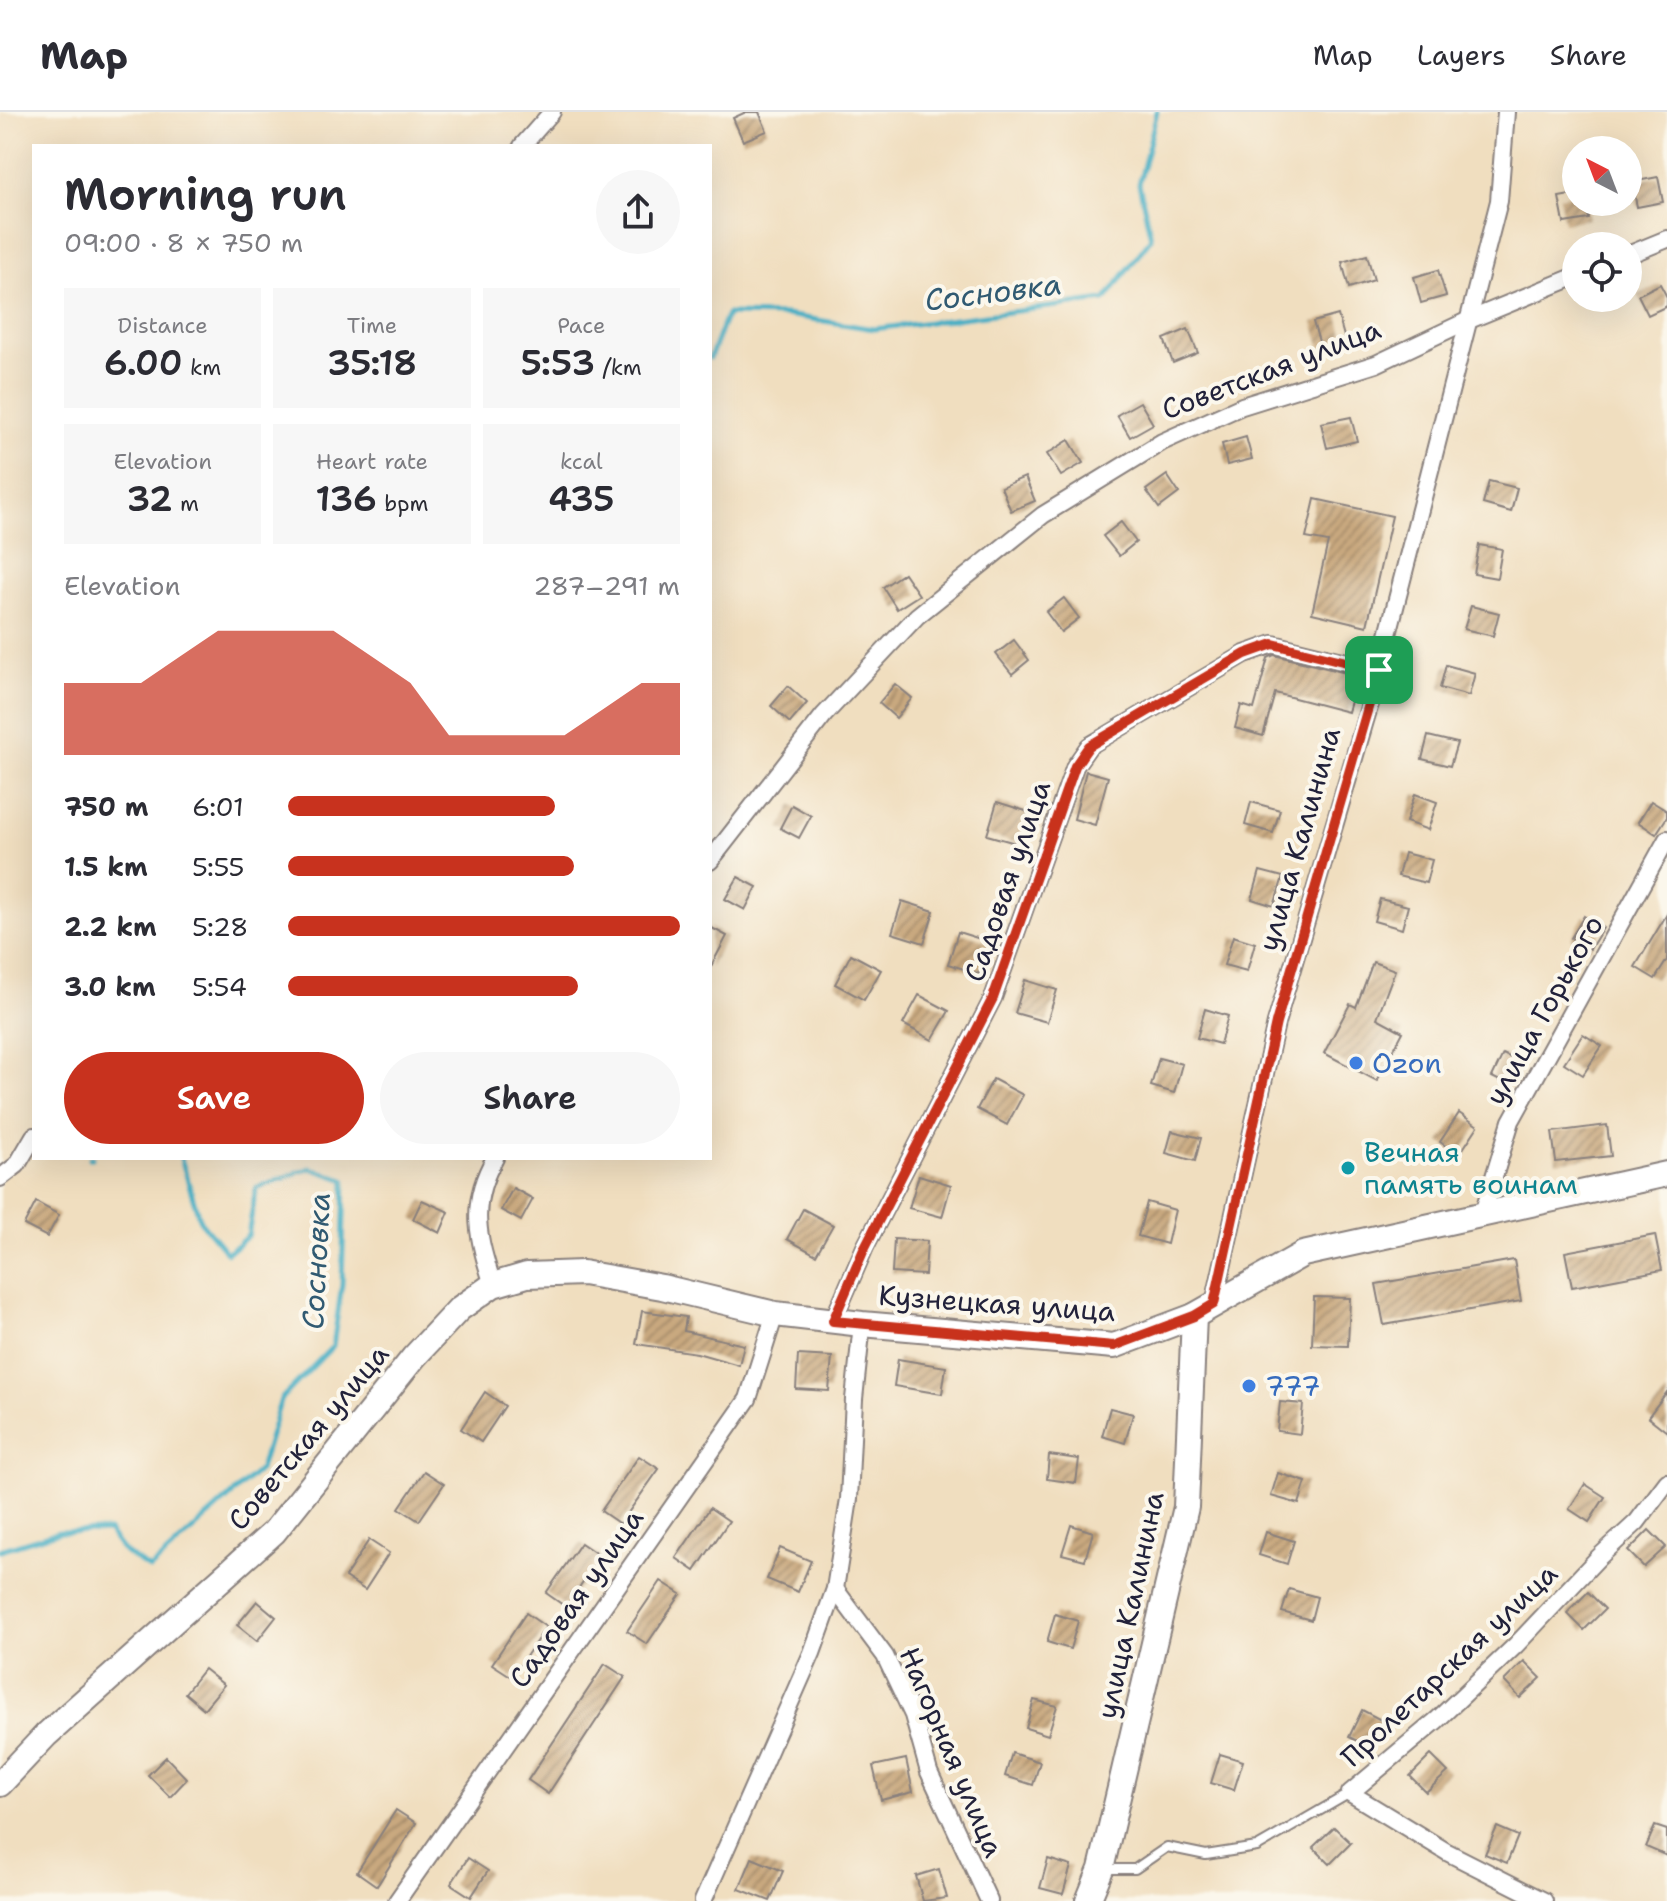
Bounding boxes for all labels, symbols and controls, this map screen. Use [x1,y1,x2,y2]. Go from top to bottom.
text: Map [40,30,128,81]
text: Map [1313,36,1373,74]
text: Layers [1417,36,1506,74]
text: Share [1550,36,1627,74]
north arrow [1562,136,1642,216]
map controls [1562,136,1642,312]
text: Morning run [64,165,347,224]
button: share [596,170,680,254]
text: 09:00 · 8 × 750 m [64,225,303,260]
button: locate [1562,232,1642,312]
water label: Сосновка [922,263,1064,321]
street label: Советская улица [1156,310,1386,428]
text: Distance [118,311,208,340]
text: Time [347,311,397,340]
text: Pace [557,311,606,340]
text: 6.00 [104,340,183,386]
text: 35:18 [327,340,417,386]
text: 5:53 [521,340,595,386]
text: km [183,353,221,382]
text: /km [595,353,642,382]
text: Elevation [113,447,212,476]
text: Heart rate [316,447,428,476]
text: kcal [560,447,603,476]
text: 32 [126,476,172,522]
text: 136 [315,476,377,522]
text: 435 [548,476,614,522]
text: m [172,489,199,518]
text: bpm [377,489,429,518]
text: Elevation [64,568,180,603]
text: 287–291 m [533,568,680,603]
pin [1345,636,1413,704]
icon: arrive [1357,648,1401,692]
street label: улица Калинина [1249,723,1349,955]
street label: Садовая улица [955,775,1059,987]
text: 750 m [64,789,149,824]
text: 6:01 [192,789,244,824]
text: 1.5 km [64,849,148,884]
text: 5:55 [192,849,245,884]
street label: улица Горького [1476,908,1612,1112]
text: 2.2 km [64,909,157,944]
text: 5:28 [192,909,248,944]
text: 3.0 km [64,969,156,1004]
text: 5:54 [192,969,247,1004]
place label: Ozon [1372,1044,1442,1082]
button: Save [64,1052,364,1144]
button: Share [380,1052,680,1144]
marker: Ozon [1347,1054,1365,1072]
place label: Вечная память воинам [1364,1133,1578,1203]
marker: Вечная память воинам [1339,1159,1357,1177]
water label: Сосновка [292,1191,340,1331]
street label: Кузнецкая улица [877,1276,1117,1330]
street label: Советская улица [219,1336,397,1538]
place label: 777 [1265,1367,1321,1405]
marker: 777 [1240,1377,1258,1395]
street label: улица Калинина [1087,1488,1173,1722]
street label: Садовая улица [500,1501,652,1695]
street label: Пролетарская улица [1333,1555,1565,1775]
street label: Нагорная улица [891,1641,1013,1863]

